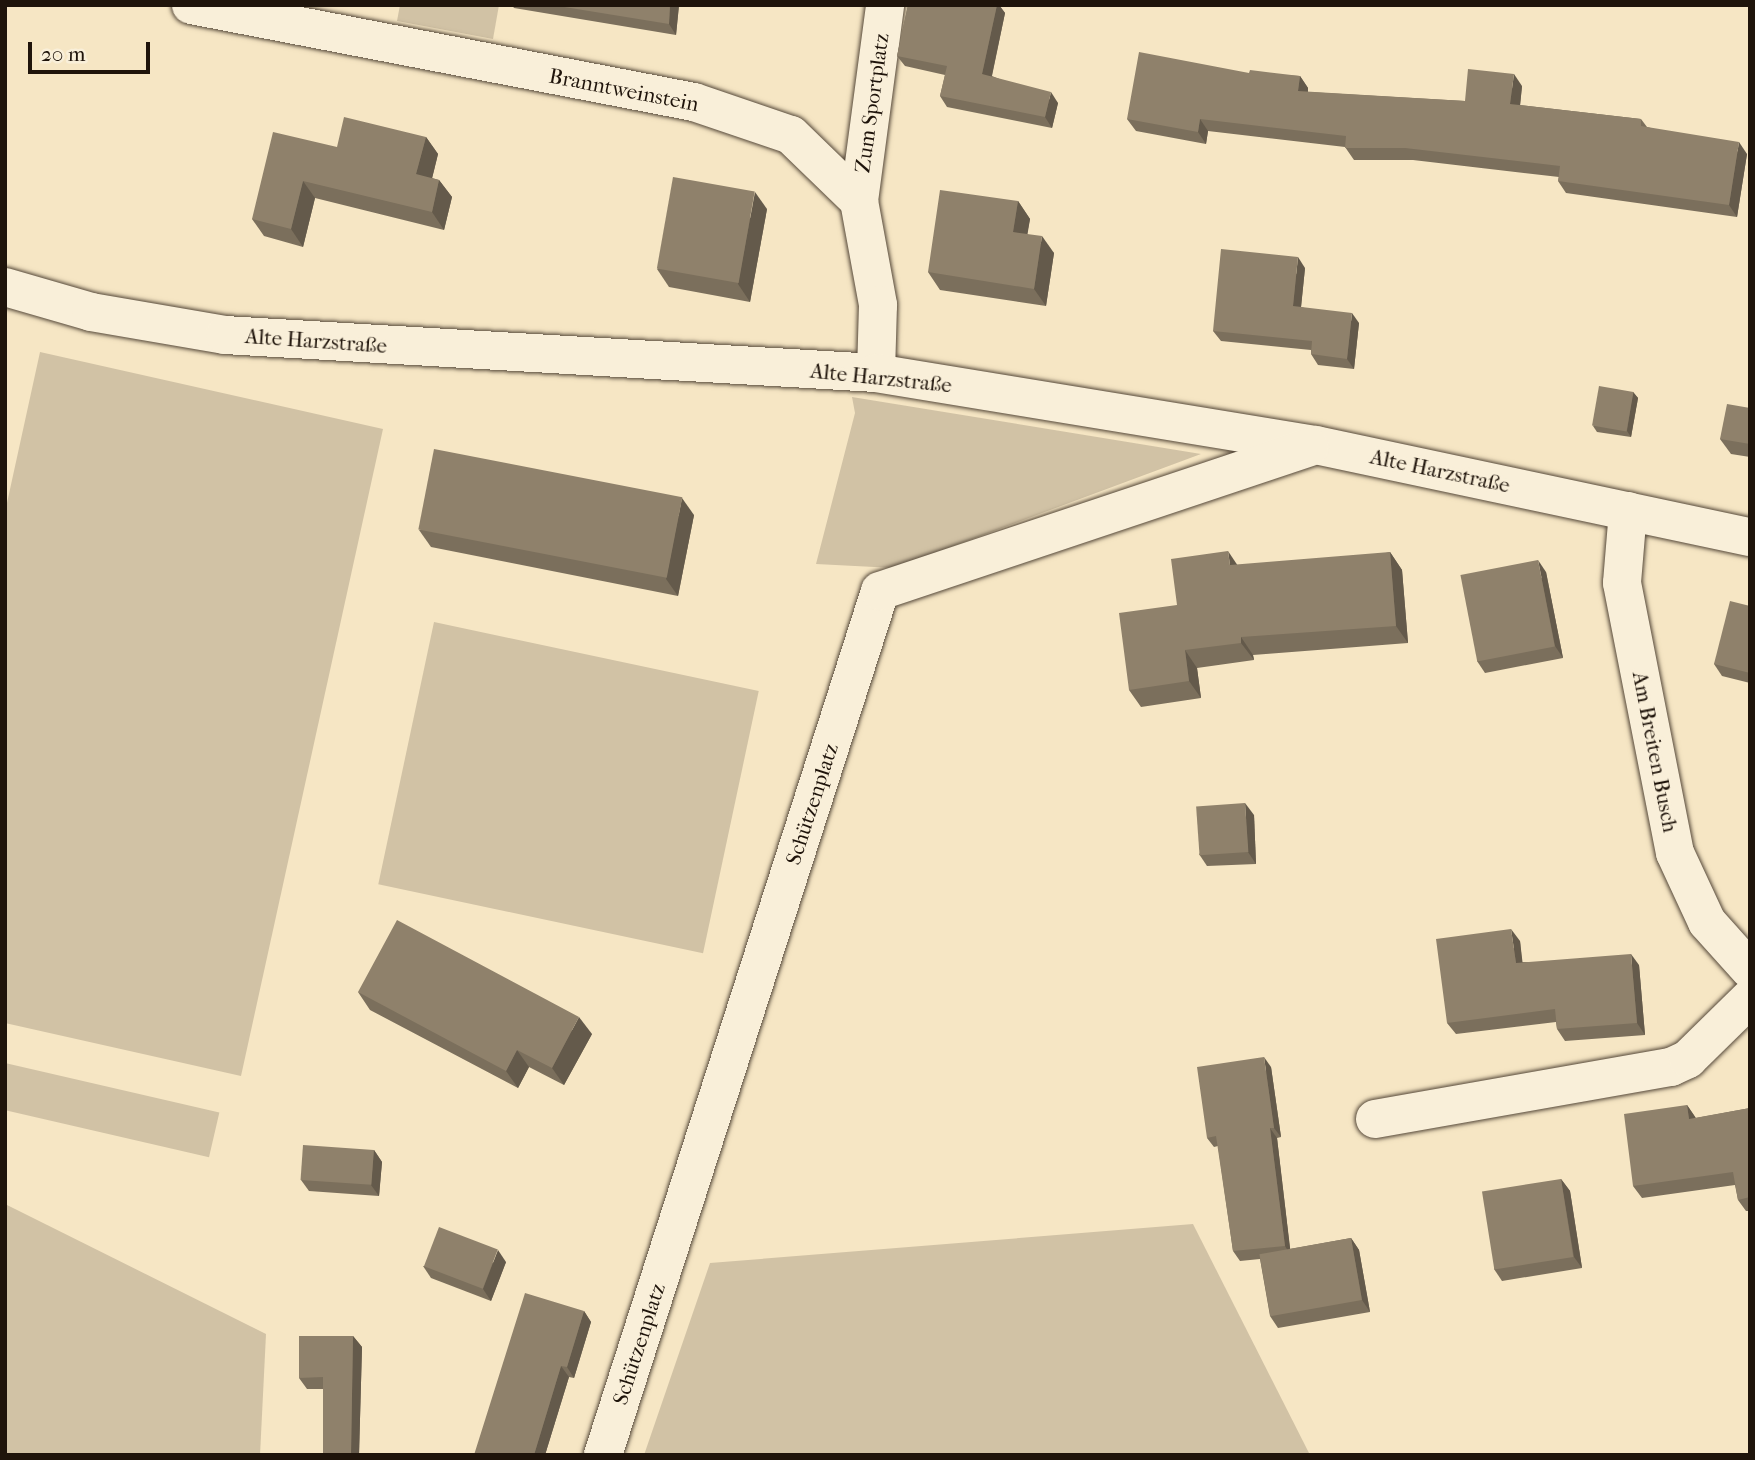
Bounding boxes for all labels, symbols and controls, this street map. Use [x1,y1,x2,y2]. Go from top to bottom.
scale bar [32,28,154,72]
street label: Zum Sportplatz [850,32,894,174]
text: 20 m [41,42,85,66]
street label: Branntweinstein [547,63,701,117]
street label: Alte Harzstraße [244,323,388,359]
street label: Alte Harzstraße [809,358,953,398]
street label: Alte Harzstraße [1368,444,1512,498]
street label: Am Breiten Busch [1627,669,1683,835]
street label: Schützenplatz [781,740,843,868]
street label: Schützenplatz [608,1280,670,1408]

